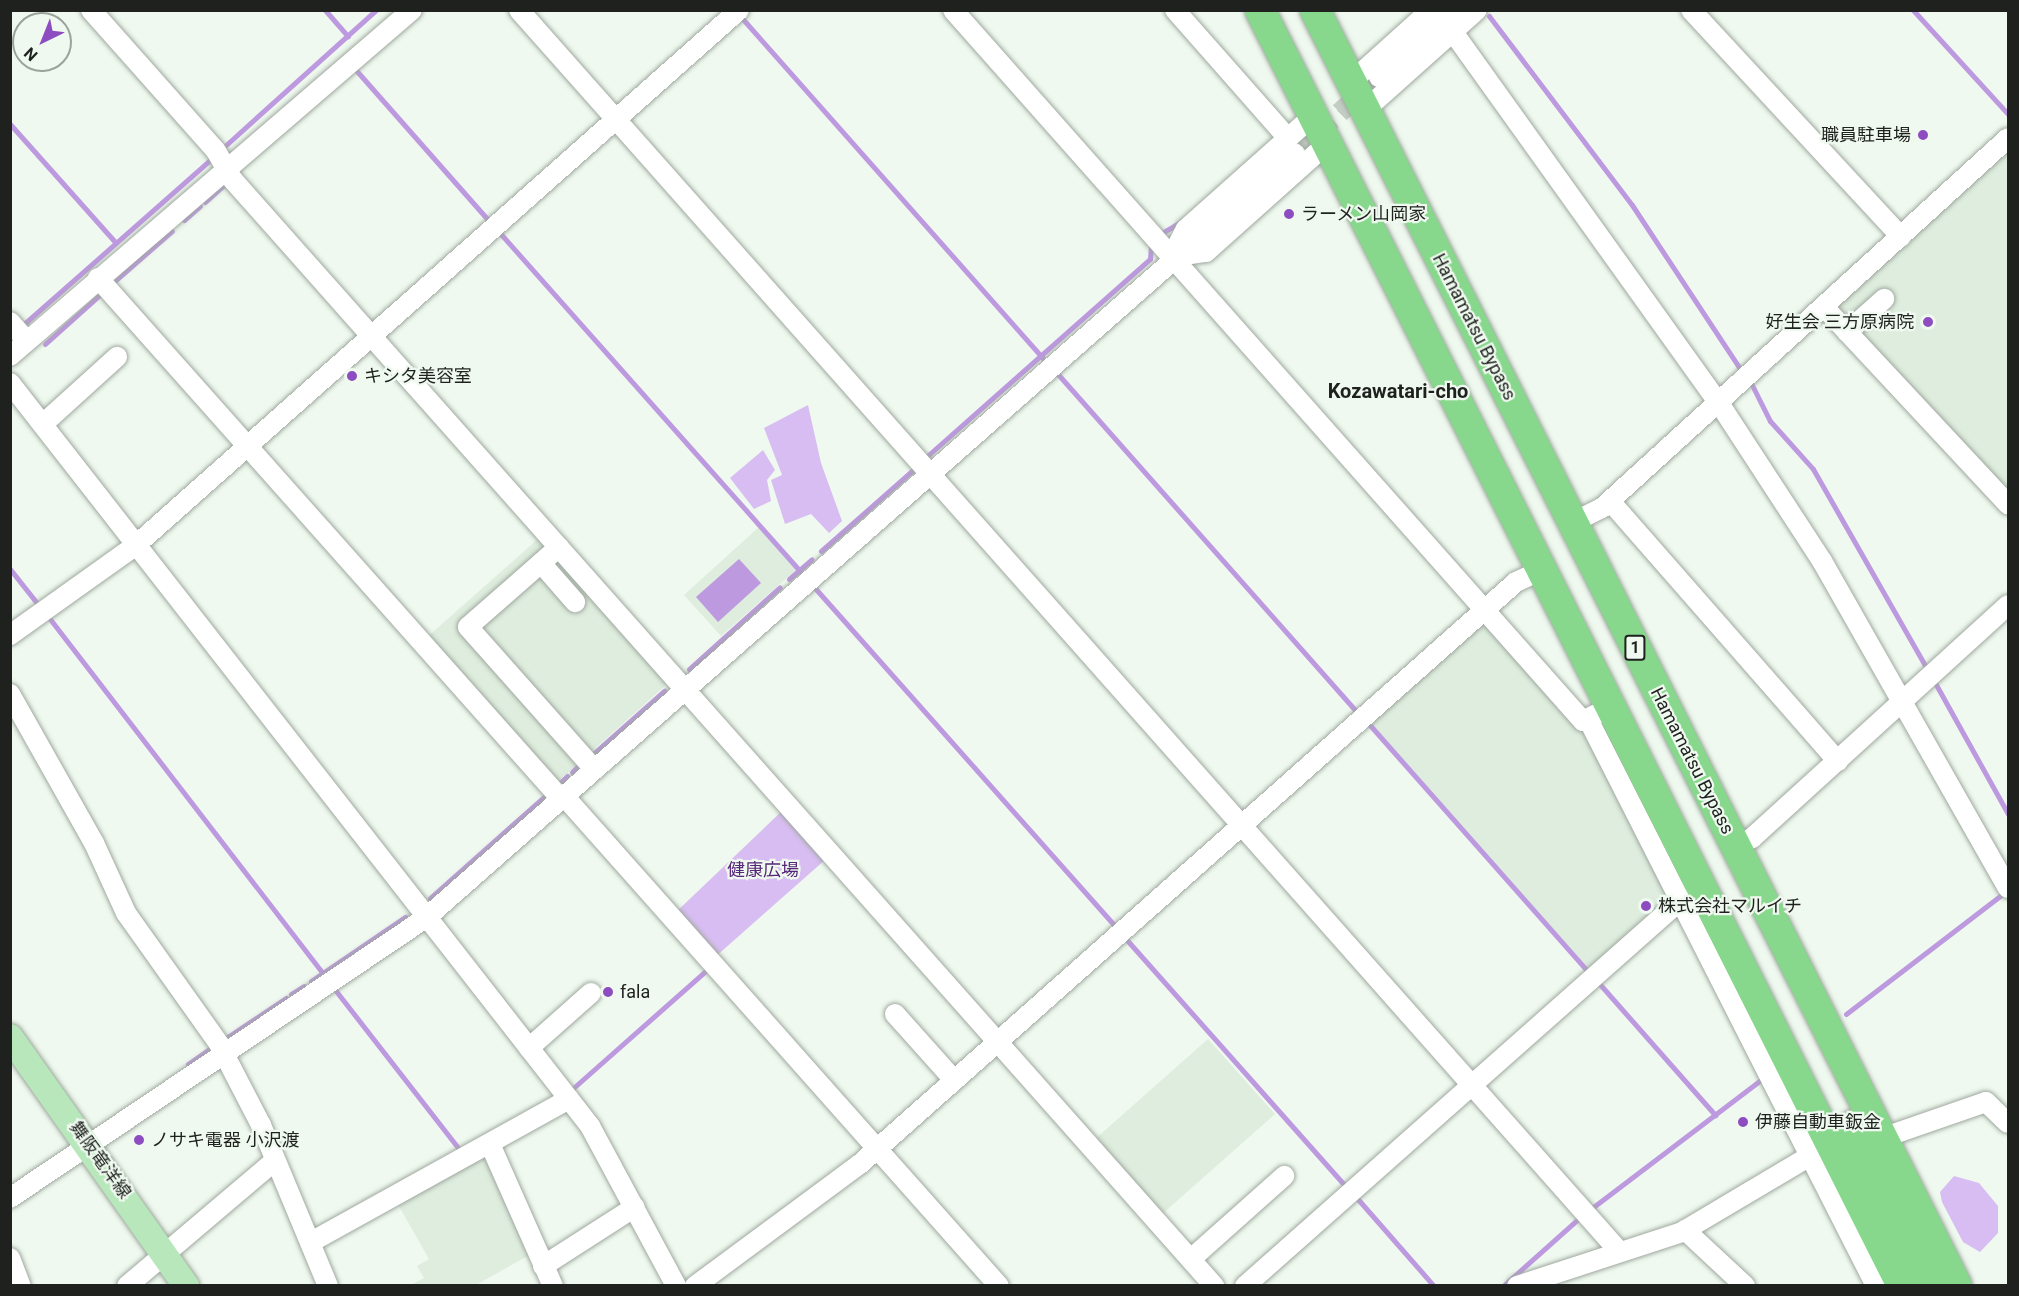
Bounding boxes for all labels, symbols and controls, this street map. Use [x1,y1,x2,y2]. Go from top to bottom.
north arrow [12,12,72,72]
text: N [20,43,41,65]
place label: 職員駐車場 [1821,124,1911,146]
marker: 職員駐車場 [1916,128,1930,142]
place label: ラーメン山岡家 [1301,203,1427,225]
marker: ラーメン山岡家 [1282,207,1296,221]
street label: Hamamatsu Bypass [1428,250,1520,404]
place label: 好生会 三方原病院 [1766,311,1914,333]
marker: 好生会 三方原病院 [1919,313,1937,331]
place label: キシタ美容室 [364,365,472,387]
marker: キシタ美容室 [345,369,359,383]
district label: Kozawatari-cho [1328,379,1468,403]
road number: 1 [1623,635,1647,661]
street label: Hamamatsu Bypass [1646,684,1738,838]
park label: 健康広場 [727,859,799,881]
place label: 株式会社マルイチ [1658,895,1802,917]
marker: 株式会社マルイチ [1639,899,1653,913]
place label: fala [620,981,650,1003]
marker: fala [601,985,615,999]
place label: 伊藤自動車鈑金 [1755,1111,1881,1133]
marker: 伊藤自動車鈑金 [1736,1115,1750,1129]
street label: 舞阪竜洋線 [65,1117,135,1203]
place label: ノサキ電器 小沢渡 [151,1129,299,1151]
marker: ノサキ電器 小沢渡 [132,1133,146,1147]

